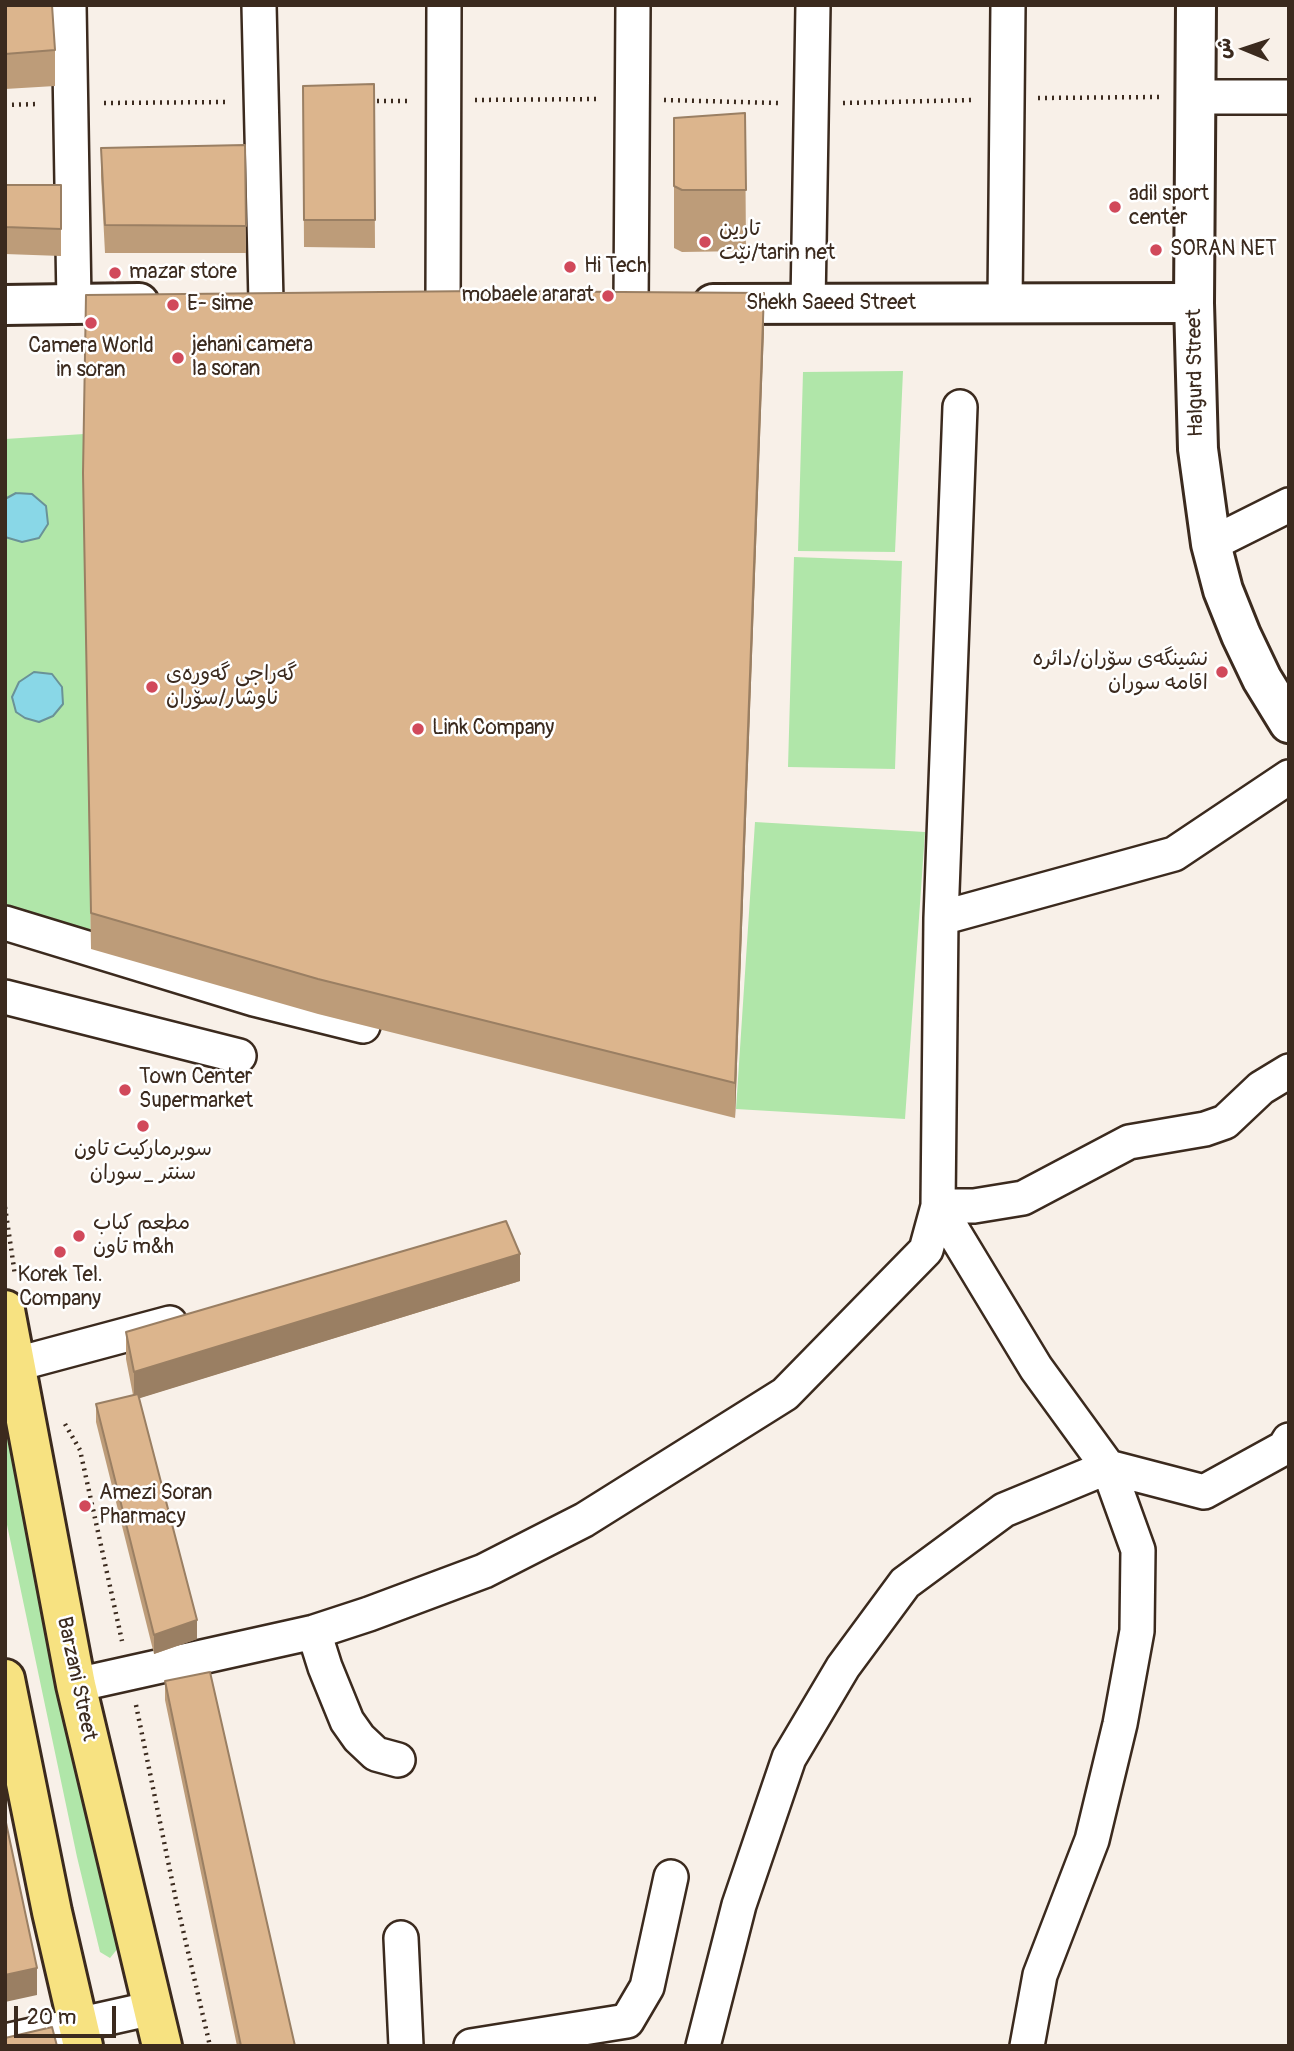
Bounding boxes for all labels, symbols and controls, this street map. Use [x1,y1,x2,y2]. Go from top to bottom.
north arrow [1210,14,1280,84]
text: ش [1212,37,1236,59]
place label: adil sport center [1129,182,1209,232]
marker: adil sport center [1107,199,1123,215]
place label: تارین نێت/tarin net [719,217,835,267]
marker: تارین نێت/tarin net [697,234,713,250]
place label: SORAN NET [1170,237,1277,263]
marker: SORAN NET [1148,242,1164,258]
place label: Hi Tech [584,254,647,280]
marker: Hi Tech [562,259,578,275]
place label: mazar store [129,260,237,286]
marker: mazar store [107,265,123,281]
place label: mobaele ararat [462,283,594,309]
marker: mobaele ararat [600,288,616,304]
street label: Shekh Saeed Street [746,291,916,317]
place label: E- sime [187,292,253,318]
marker: E- sime [165,297,181,313]
street label: Halgurd Street [1182,309,1210,437]
marker: Camera World in soran [83,315,99,331]
place label: jehani camera la soran [192,333,313,383]
place label: Camera World in soran [28,334,154,384]
marker: jehani camera la soran [170,350,186,366]
place label: نشینگەی سۆران/دائرە اقامە سوران [1032,647,1208,697]
place label: گەراجی گەورەی ناوشار/سۆران [166,662,297,712]
marker: نشینگەی سۆران/دائرە اقامە سوران [1214,664,1230,680]
marker: گەراجی گەورەی ناوشار/سۆران [144,679,160,695]
place label: Link Company [432,716,554,742]
marker: Link Company [410,721,426,737]
place label: Town Center Supermarket [139,1065,253,1115]
marker: Town Center Supermarket [117,1082,133,1098]
marker: سوبرماركيت تاون سنتر _سوران [135,1118,151,1134]
place label: سوبرماركيت تاون سنتر _سوران [74,1137,212,1187]
place label: مطعم كباب تاون m&h [93,1211,190,1261]
marker: مطعم كباب تاون m&h [71,1228,87,1244]
marker: Korek Tel. Company [52,1244,68,1260]
place label: Korek Tel. Company [17,1263,103,1313]
place label: Amezi Soran Pharmacy [99,1481,212,1531]
marker: Amezi Soran Pharmacy [77,1498,93,1514]
street label: Barzani Street [51,1615,101,1743]
scale bar [18,1992,119,2036]
text: 20 m [27,2004,76,2031]

